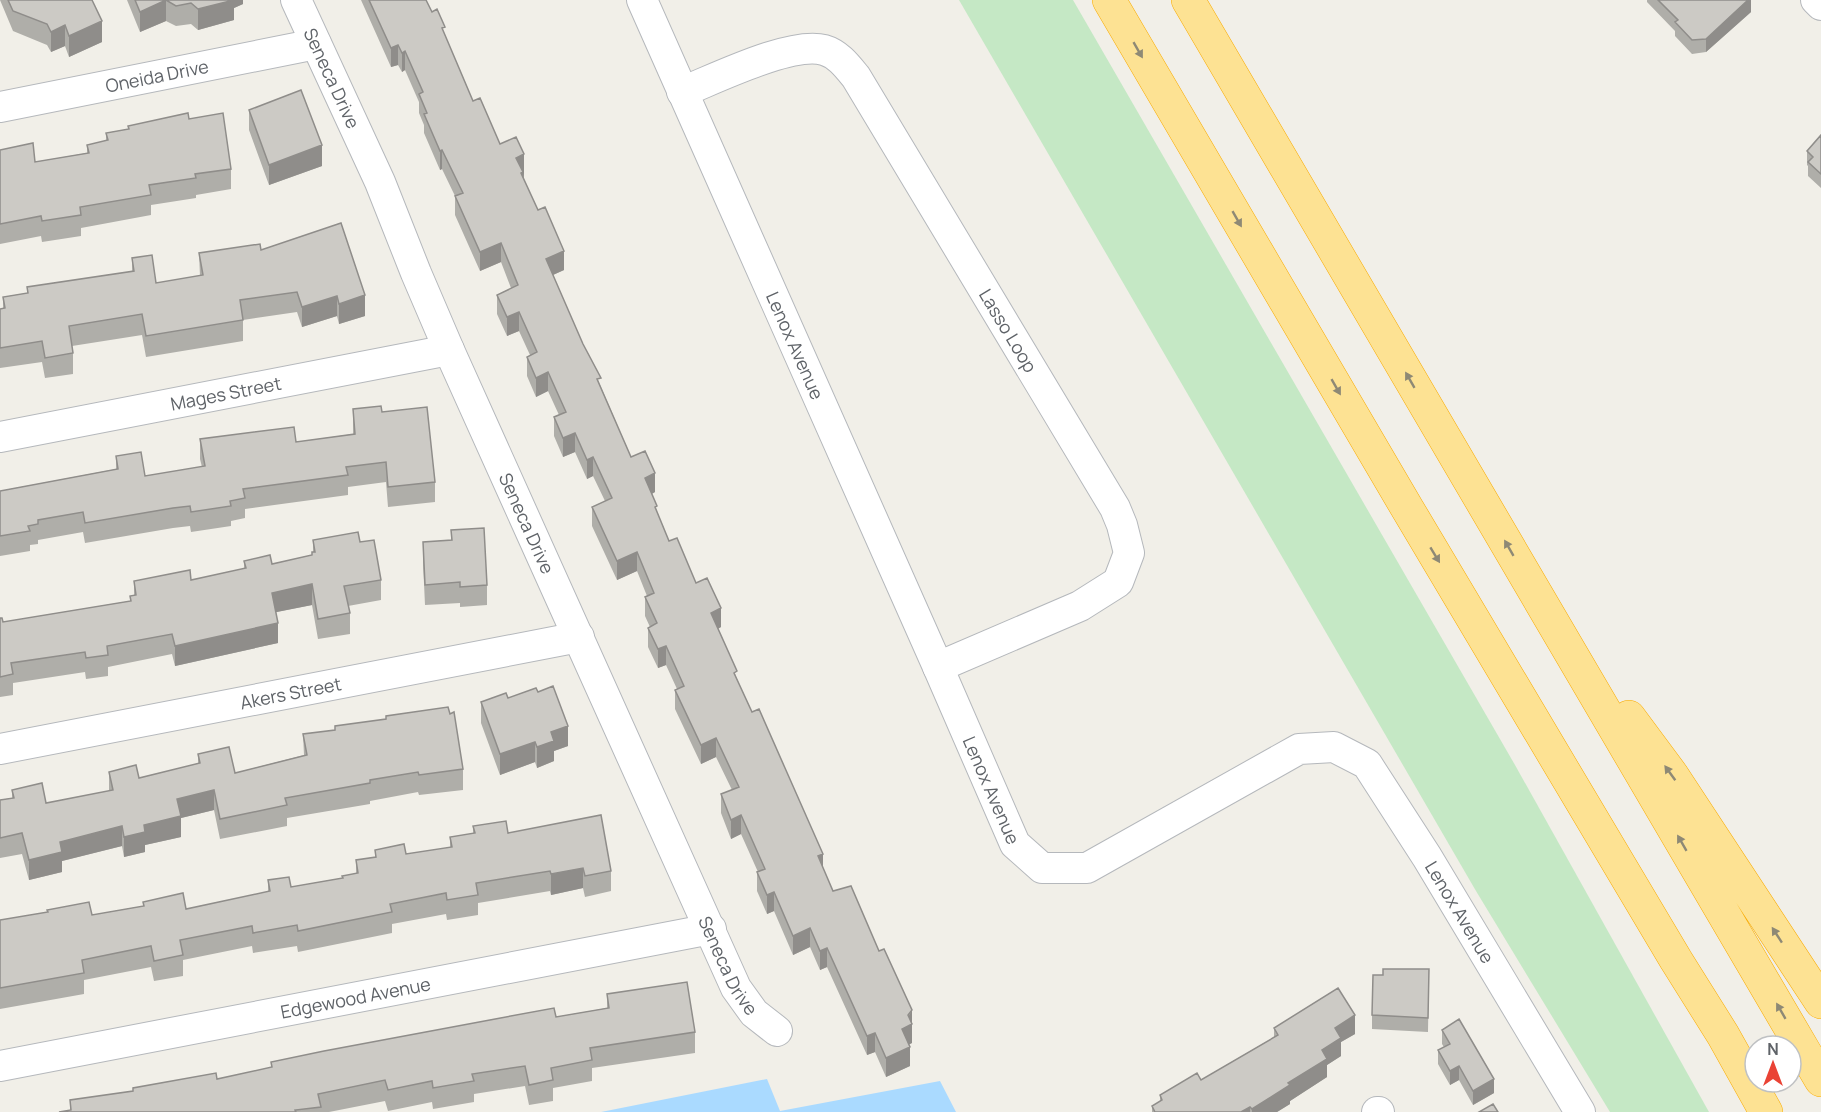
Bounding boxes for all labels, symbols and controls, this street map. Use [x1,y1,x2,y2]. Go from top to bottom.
street label: Seneca Drive [298,24,366,132]
one-way arrow [1133,42,1143,59]
street label: Oneida Drive [103,54,211,98]
one-way arrow [1232,211,1242,228]
street label: Lasso Loop [974,284,1043,377]
street label: Lenox Avenue [761,288,830,403]
street label: Mages Street [168,371,283,416]
one-way arrow [1405,371,1415,388]
one-way arrow [1330,379,1341,395]
street label: Seneca Drive [494,469,560,577]
one-way arrow [1503,540,1514,556]
one-way arrow [1429,547,1440,563]
street label: Akers Street [238,671,343,714]
street label: Lenox Avenue [958,732,1026,848]
one-way arrow [1664,765,1676,781]
one-way arrow [1677,834,1687,851]
street label: Lenox Avenue [1420,856,1500,968]
street label: Seneca Drive [693,912,764,1020]
one-way arrow [1772,927,1783,944]
street label: Edgewood Avenue [278,971,433,1024]
one-way arrow [1775,1003,1786,1019]
north arrow [1743,1034,1803,1094]
text: N [1767,1038,1779,1060]

